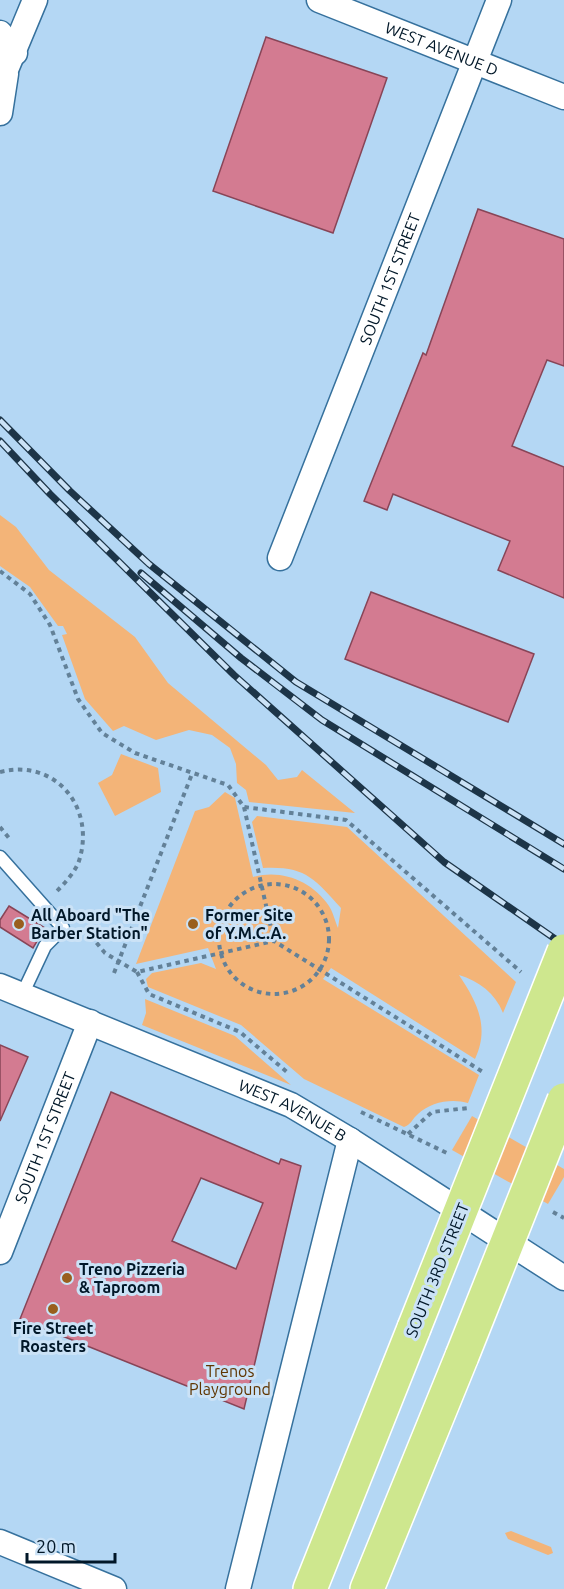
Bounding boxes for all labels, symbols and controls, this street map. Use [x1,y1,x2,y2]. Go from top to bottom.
street label: WEST AVENUE D [383,18,501,79]
street label: SOUTH 1ST STREET [356,210,424,347]
place label: All Aboard "The Barber Station" [31,906,150,942]
place label: Former Site of Y.M.C.A. [205,906,293,942]
marker: All Aboard "The Barber Station" [12,917,26,931]
marker: Former Site of Y.M.C.A. [186,917,200,931]
street label: SOUTH 1ST STREET [11,1069,79,1206]
street label: WEST AVENUE B [236,1076,350,1145]
street label: SOUTH 3RD STREET [402,1200,472,1340]
place label: Treno Pizzeria & Taproom [79,1260,185,1296]
marker: Treno Pizzeria & Taproom [60,1271,74,1285]
marker: Fire Street Roasters [46,1302,60,1316]
place label: Fire Street Roasters [13,1319,93,1355]
park label: Trenos Playground [189,1362,271,1398]
scale bar [27,1526,116,1564]
text: 20 m [36,1536,76,1556]

